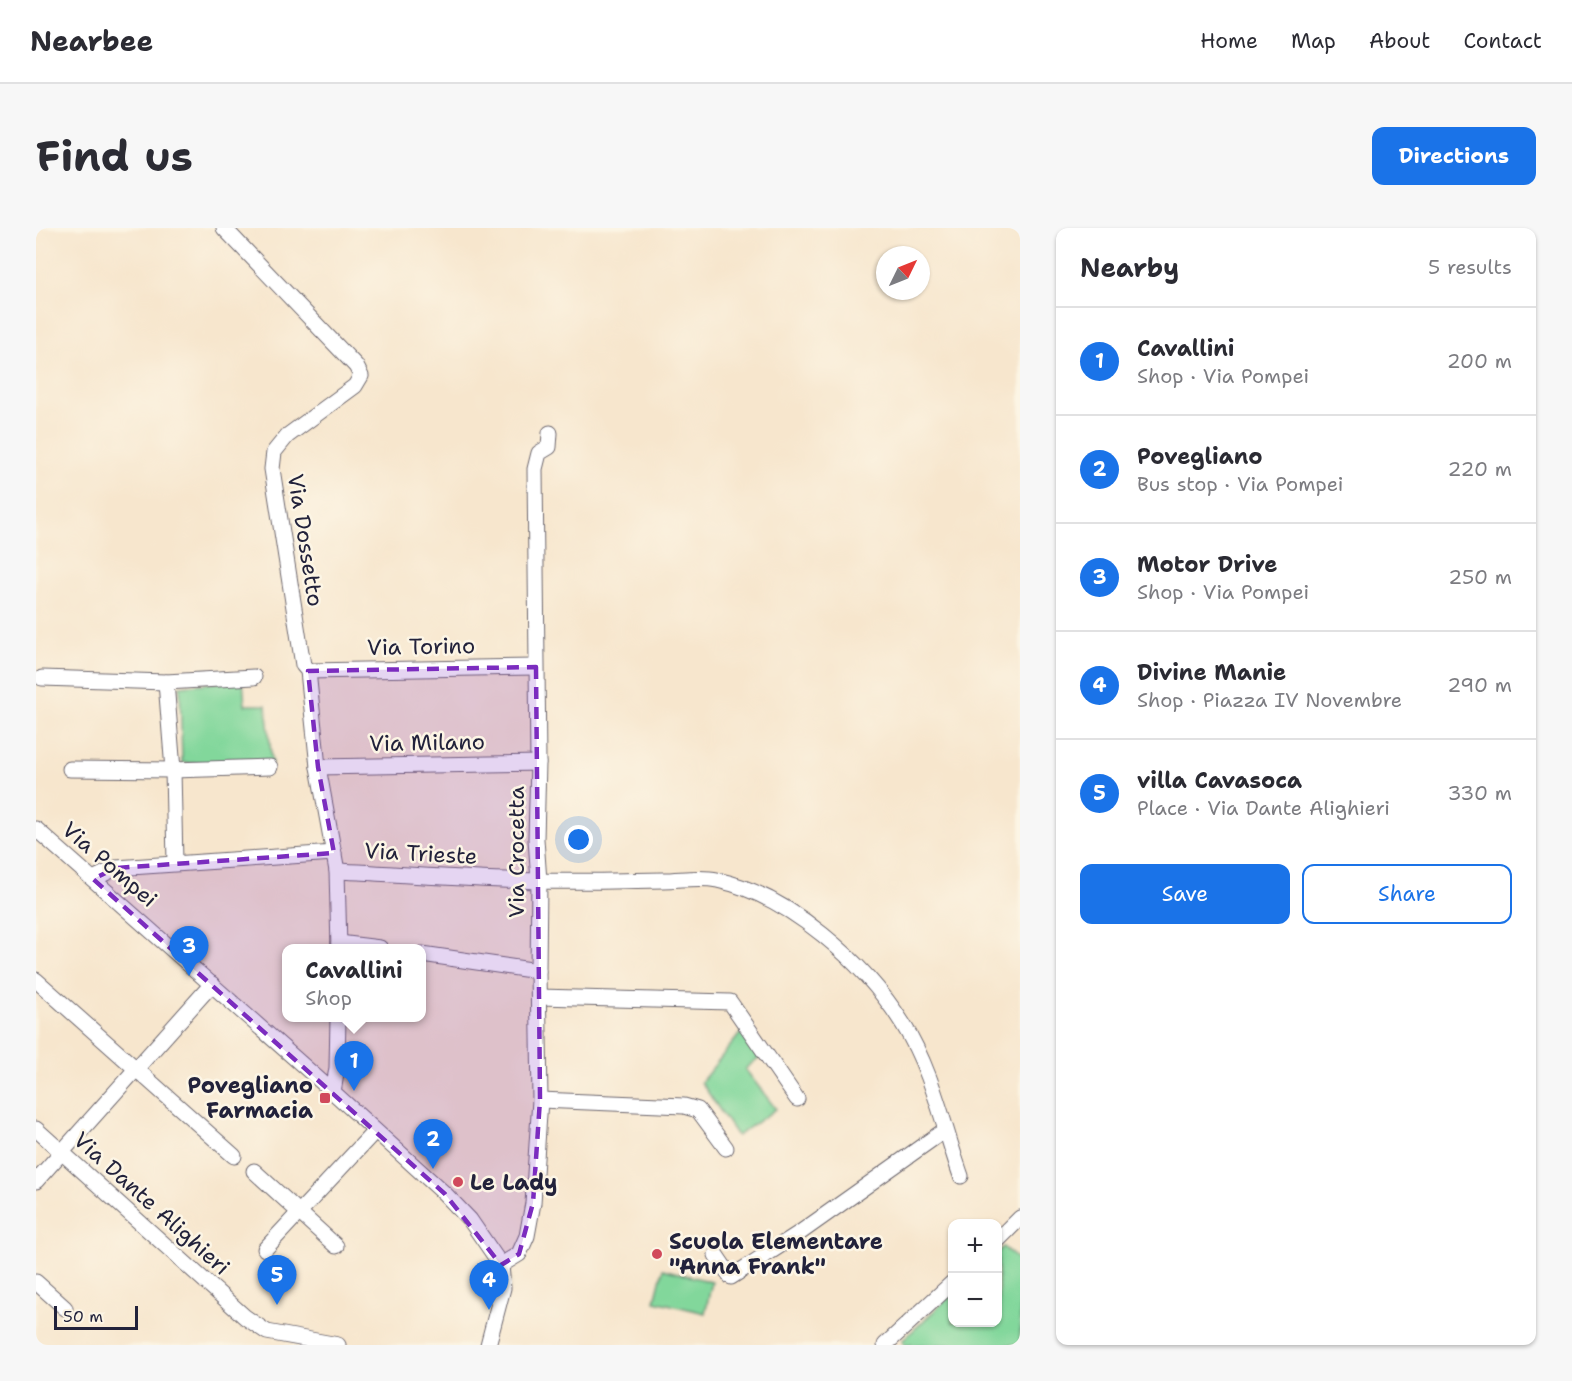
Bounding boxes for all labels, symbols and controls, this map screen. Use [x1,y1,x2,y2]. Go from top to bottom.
text: Nearbee [30,22,153,60]
text: Home [1200,27,1258,55]
text: Map [1291,27,1336,55]
text: About [1369,27,1430,55]
text: Contact [1463,27,1542,55]
button: Directions [1372,127,1536,185]
text: Find us [36,128,193,184]
north arrow [876,246,930,300]
text: Nearby [1080,250,1179,285]
text: 5 results [1428,254,1512,280]
text: Cavallini [1137,334,1234,363]
text: 1 [1095,348,1104,374]
text: 200 m [1447,348,1512,374]
text: Shop · Via Pompei [1137,363,1309,389]
text: Povegliano [1137,442,1263,471]
text: 2 [1093,456,1107,482]
text: 220 m [1448,456,1512,482]
text: Bus stop · Via Pompei [1137,471,1343,497]
street label: Via Dossetto [281,472,330,608]
text: Motor Drive [1137,550,1278,579]
text: 3 [1093,564,1107,590]
text: 250 m [1448,564,1512,590]
text: Shop · Via Pompei [1137,579,1309,605]
street label: Via Torino [367,631,475,662]
text: Divine Manie [1137,658,1286,687]
text: 4 [1093,672,1107,698]
text: 290 m [1447,672,1512,698]
text: Shop · Piazza IV Novembre [1137,687,1402,713]
street label: Via Milano [369,727,485,758]
text: villa Cavasoca [1137,766,1302,795]
text: 5 [1093,780,1106,806]
text: 330 m [1448,780,1512,806]
street label: Via Crocetta [502,786,531,918]
text: Place · Via Dante Alighieri [1137,795,1390,821]
street label: Via Pompei [56,815,163,914]
your location [564,825,593,854]
street label: Via Trieste [364,836,478,871]
button: Save [1080,864,1290,924]
button: Share [1302,864,1512,924]
pin: 3 [170,926,208,976]
popup [282,944,426,1022]
text: Cavallini [305,956,403,985]
text: Shop [305,985,352,1011]
pin: 1 [334,1042,374,1091]
place label: Povegliano Farmacia [188,1071,313,1125]
marker: Povegliano Farmacia [318,1091,332,1105]
pin: 2 [414,1120,452,1169]
street label: Via Dante Alighieri [67,1125,236,1281]
place label: Le Lady [470,1168,557,1197]
marker: Le Lady [451,1175,465,1189]
map controls [948,1219,1002,1327]
button: + [948,1219,1002,1273]
place label: Scuola Elementare "Anna Frank" [669,1227,883,1281]
marker: Scuola Elementare "Anna Frank" [650,1247,664,1261]
pin: 5 [258,1256,296,1305]
pin: 4 [470,1260,508,1310]
button: − [948,1273,1002,1327]
scale bar [54,1303,138,1330]
text: 50 m [63,1306,103,1327]

